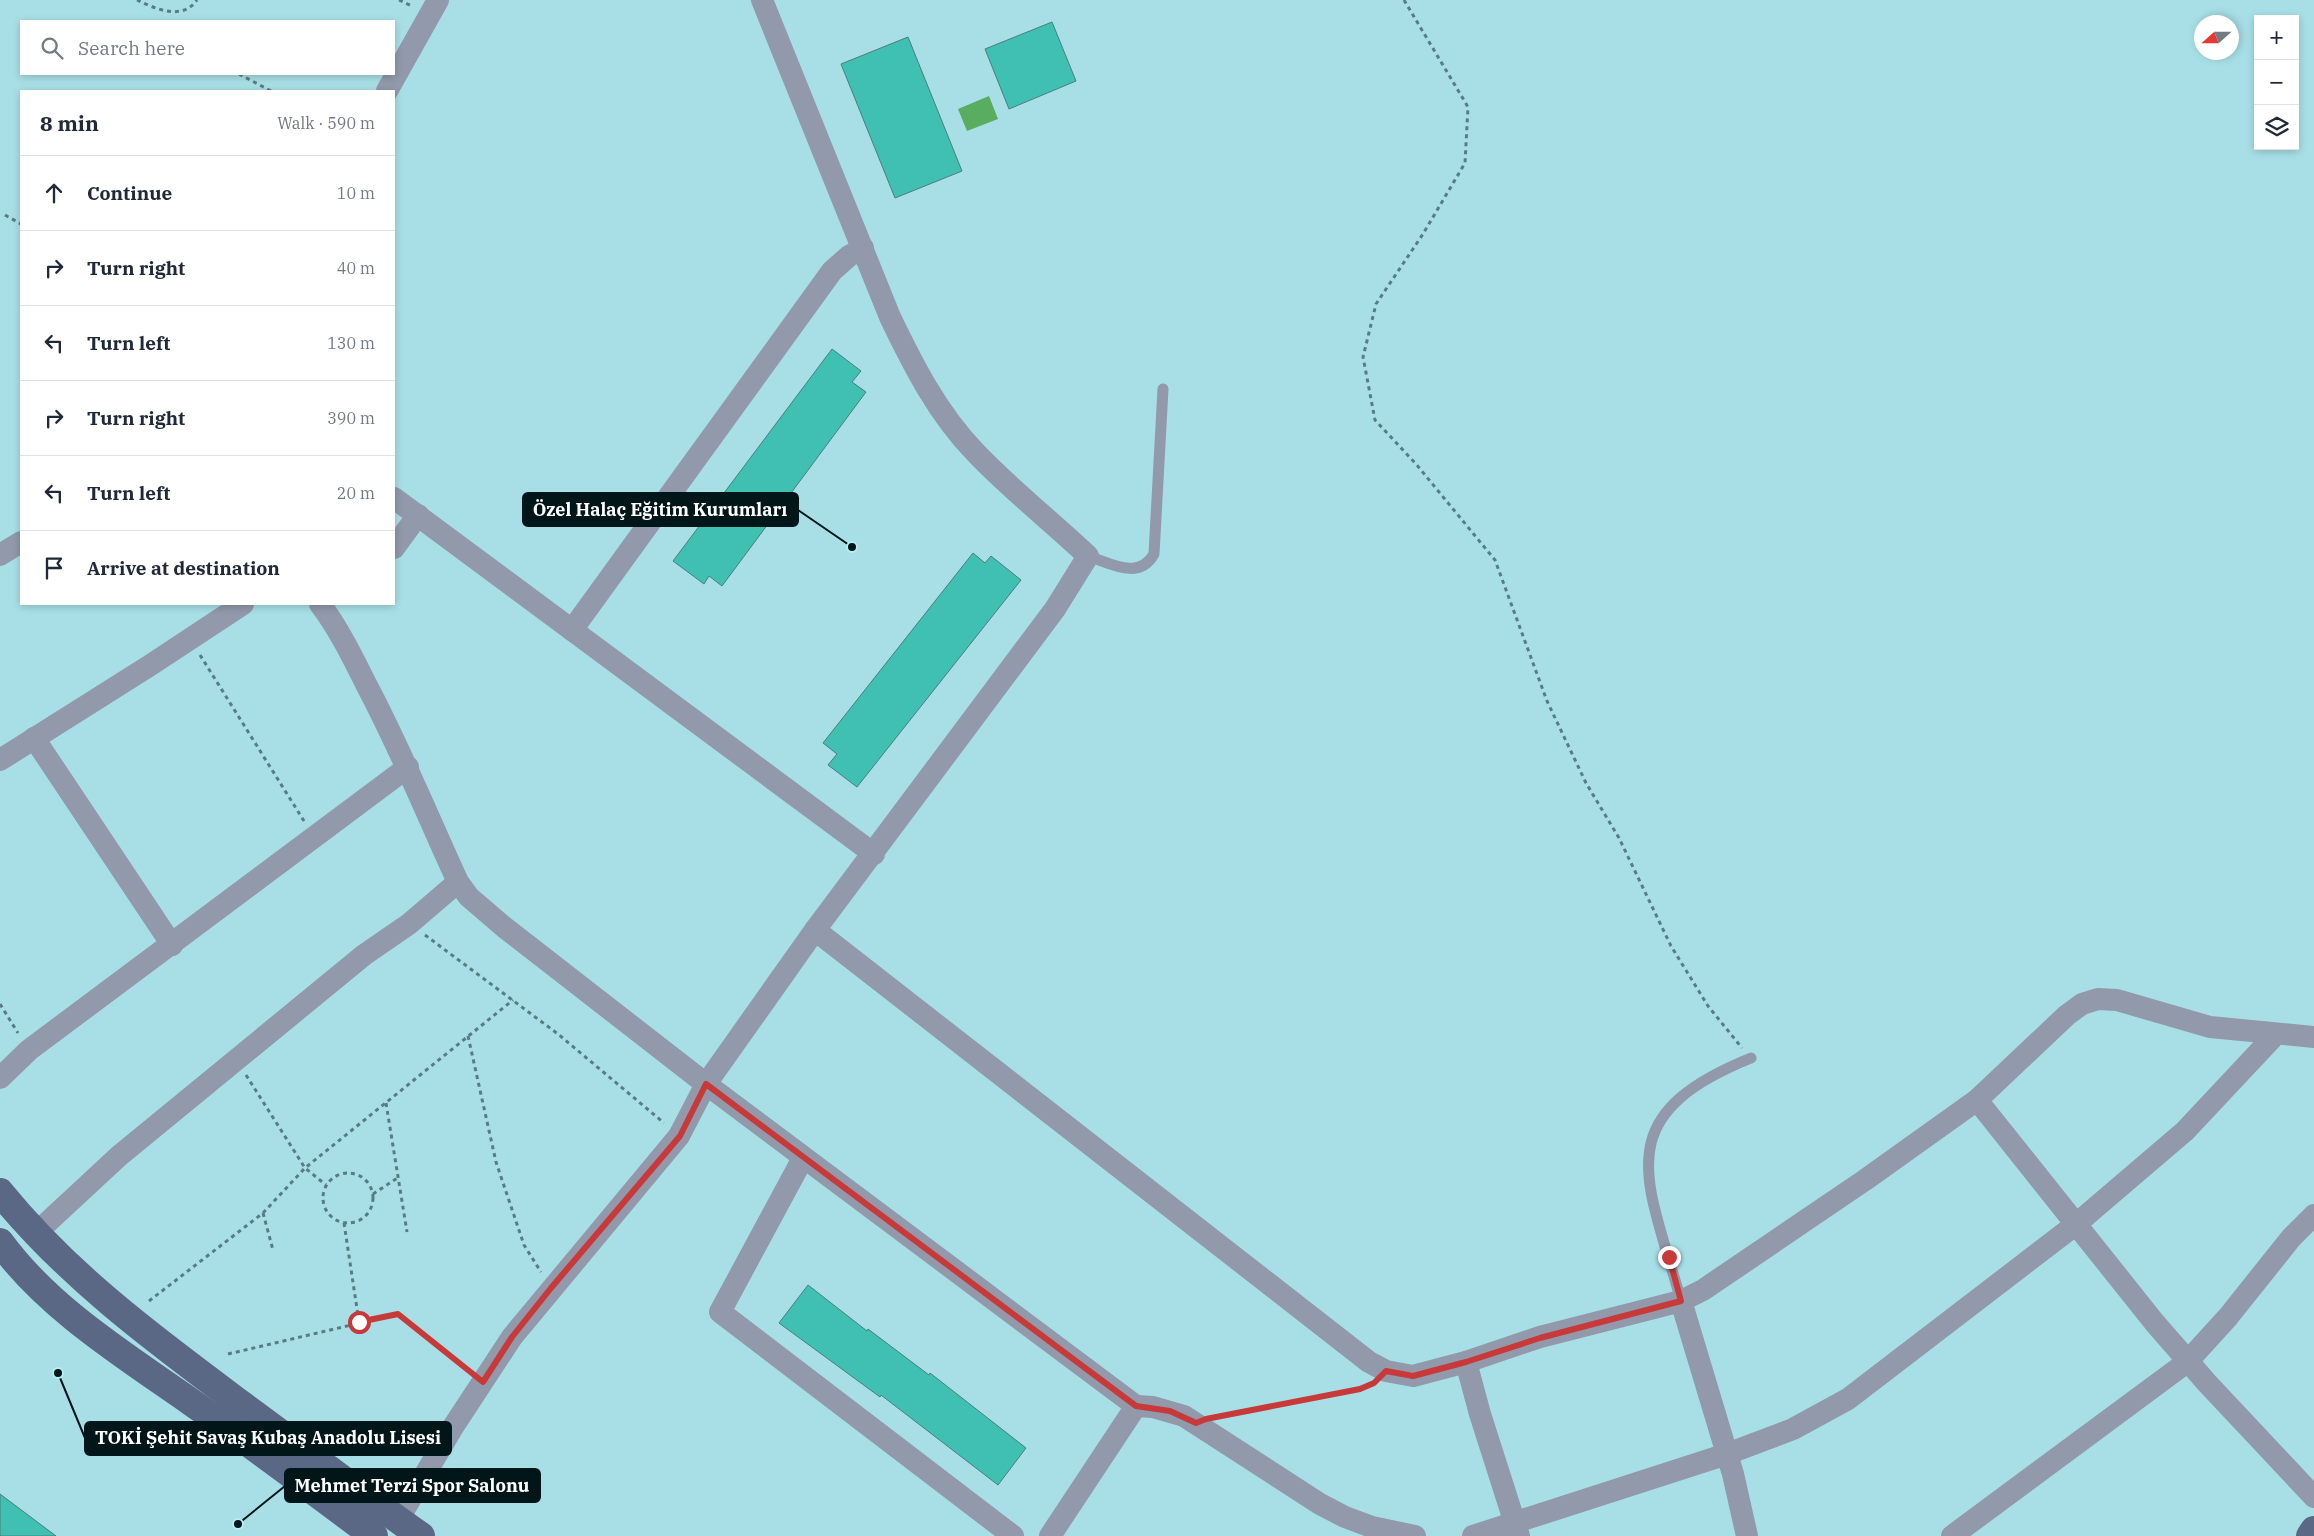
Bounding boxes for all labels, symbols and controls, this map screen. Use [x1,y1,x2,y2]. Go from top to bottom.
north arrow [2194,15,2239,60]
map controls [2254,15,2299,150]
button: + [2254,15,2299,60]
search box [20,20,395,75]
icon: search [38,34,66,62]
text: Search here [78,36,185,60]
button: − [2254,60,2299,105]
button: layers [2254,105,2299,150]
text: 8 min [40,109,99,137]
text: Walk · 590 m [277,113,375,133]
icon: ahead [40,179,68,207]
text: Continue [87,181,172,205]
text: 10 m [337,183,375,203]
icon: right [40,254,68,282]
text: Turn right [87,256,185,280]
text: 40 m [337,258,375,278]
icon: left [40,329,68,357]
text: Turn left [87,331,170,355]
text: 130 m [327,333,375,353]
icon: right [40,404,68,432]
text: Turn right [87,406,185,430]
text: 390 m [327,408,375,428]
icon: left [40,479,68,507]
text: Turn left [87,481,170,505]
text: 20 m [337,483,375,503]
callout: Özel Halaç Eğitim Kurumları [523,493,798,526]
text: Özel Halaç Eğitim Kurumları [533,498,787,521]
icon: arrive [40,554,68,582]
text: Arrive at destination [87,556,280,580]
route end [1658,1246,1681,1269]
route start [348,1311,371,1334]
callout: TOKİ Şehit Savaş Kubaş Anadolu Lisesi [85,1422,451,1455]
text: TOKİ Şehit Savaş Kubaş Anadolu Lisesi [95,1426,441,1449]
callout: Mehmet Terzi Spor Salonu [285,1469,540,1502]
text: Mehmet Terzi Spor Salonu [294,1474,530,1497]

